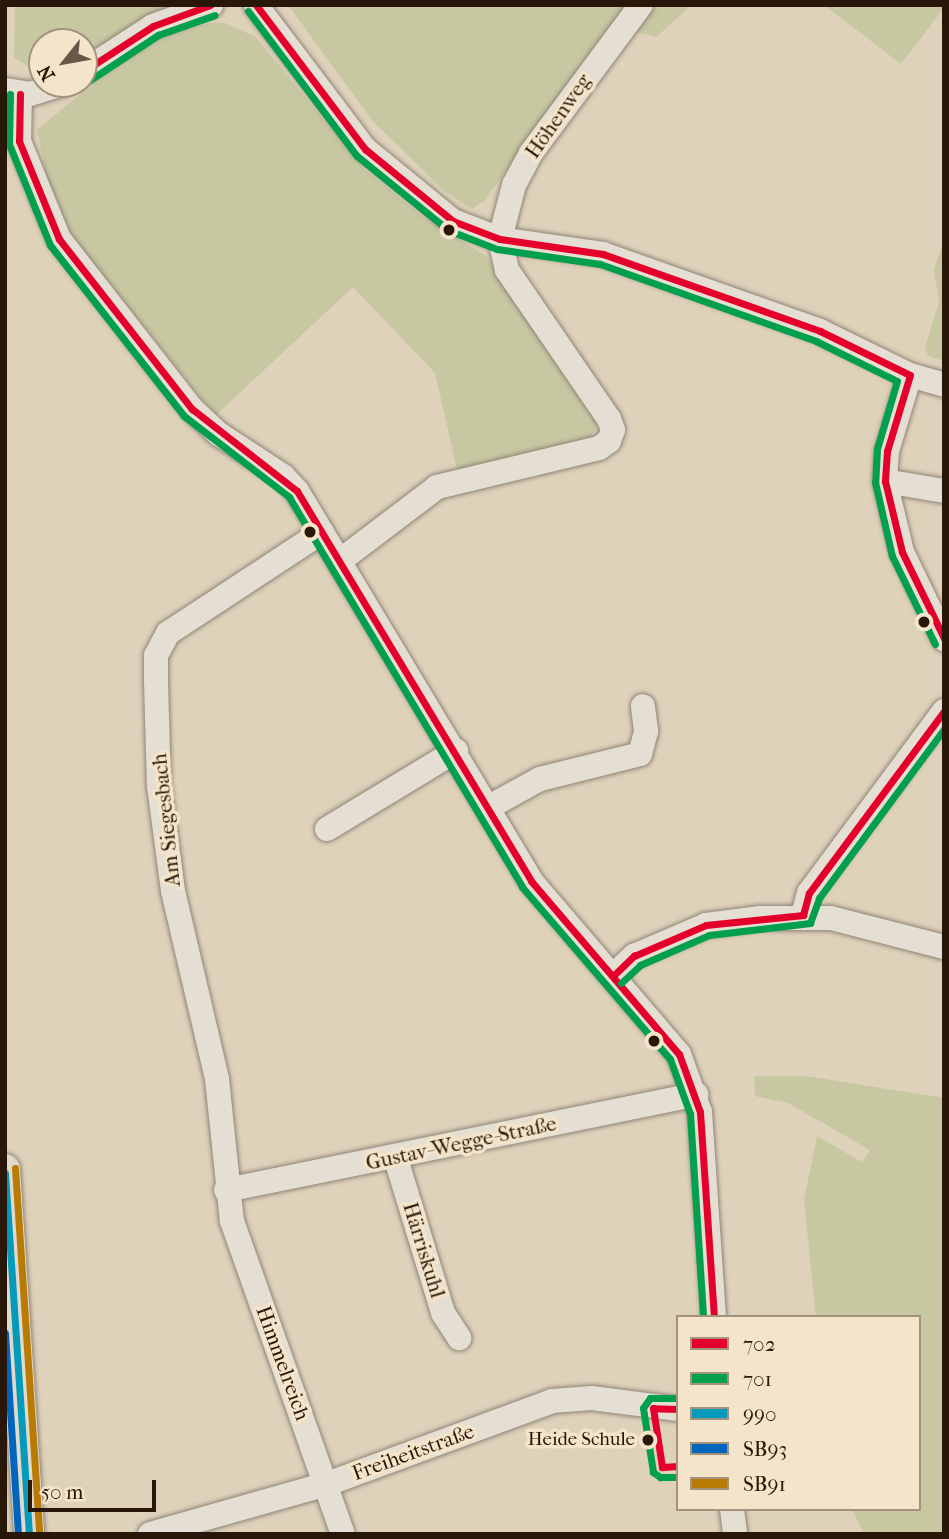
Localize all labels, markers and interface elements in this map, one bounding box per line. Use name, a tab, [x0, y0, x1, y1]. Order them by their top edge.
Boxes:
north arrow	[28, 28, 98, 98]
text: N	[34, 61, 60, 85]
street label: Höhenweg	[520, 69, 596, 163]
unlabelled marker	[442, 223, 456, 237]
unlabelled marker	[303, 525, 317, 539]
unlabelled marker	[917, 615, 931, 629]
street label: Am Siegesbach	[146, 752, 186, 888]
unlabelled marker	[647, 1034, 661, 1048]
street label: Gustav-Wegge-Straße	[363, 1110, 559, 1176]
street label: Härriskuhl	[398, 1199, 450, 1301]
street label: Himmelreich	[251, 1302, 315, 1424]
legend	[676, 1315, 921, 1511]
text: 702	[743, 1332, 775, 1356]
text: 701	[743, 1367, 772, 1391]
text: 990	[743, 1402, 777, 1426]
street label: Freiheitstraße	[349, 1418, 477, 1486]
place label: Heide Schule	[528, 1429, 635, 1451]
marker: Heide Schule	[641, 1433, 655, 1447]
text: SB93	[743, 1437, 787, 1461]
scale bar	[32, 1466, 159, 1510]
text: SB91	[743, 1472, 786, 1496]
text: 50 m	[41, 1480, 84, 1504]

